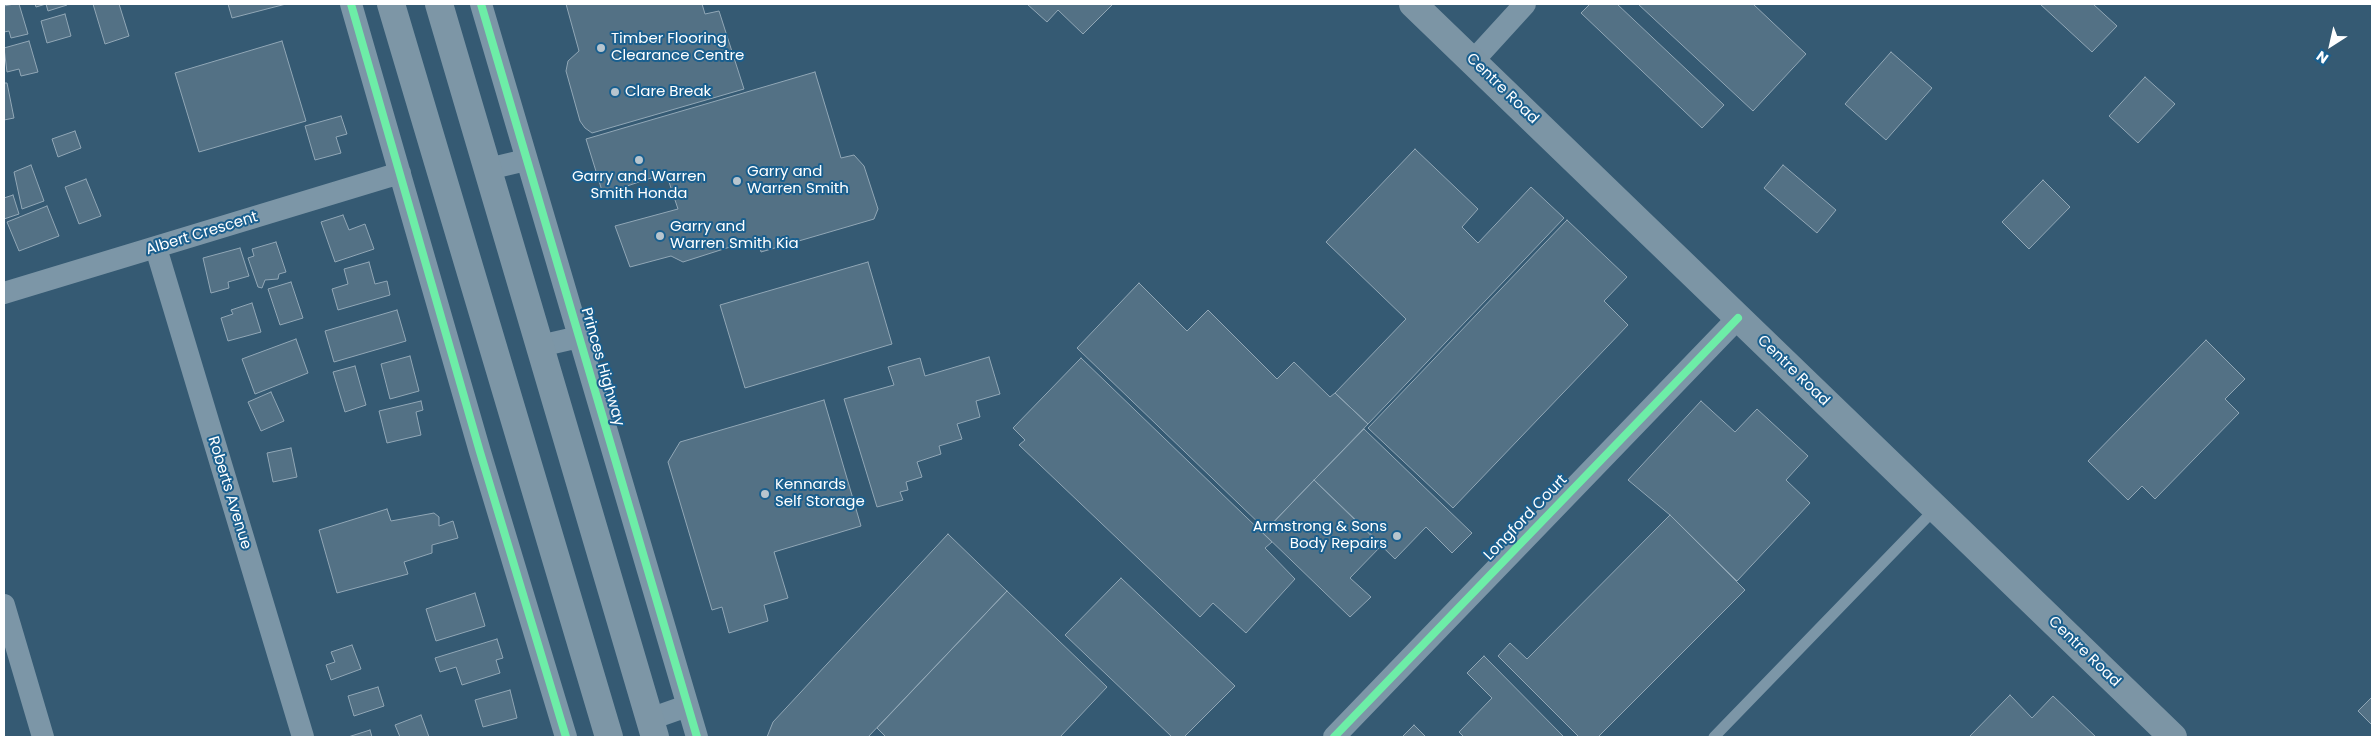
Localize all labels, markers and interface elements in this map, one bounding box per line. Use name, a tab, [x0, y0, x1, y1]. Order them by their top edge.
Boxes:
north arrow	[2306, 20, 2356, 70]
place label: Timber Flooring Clearance Centre	[611, 30, 744, 65]
marker: Timber Flooring Clearance Centre	[595, 42, 607, 54]
text: N	[2312, 46, 2332, 68]
street label: Centre Road	[1462, 50, 1542, 128]
place label: Clare Break	[625, 83, 711, 101]
marker: Clare Break	[609, 86, 621, 98]
marker: Garry and Warren Smith Honda	[633, 154, 645, 166]
place label: Garry and Warren Smith	[747, 163, 849, 198]
place label: Garry and Warren Smith Honda	[572, 168, 706, 203]
marker: Garry and Warren Smith	[731, 175, 743, 187]
street label: Albert Crescent	[144, 208, 260, 260]
place label: Garry and Warren Smith Kia	[670, 218, 799, 253]
marker: Garry and Warren Smith Kia	[654, 230, 666, 242]
street label: Princes Highway	[576, 306, 628, 428]
street label: Centre Road	[1753, 332, 1833, 410]
street label: Roberts Avenue	[203, 434, 255, 552]
street label: Longford Court	[1481, 471, 1571, 565]
place label: Kennards Self Storage	[775, 476, 865, 511]
marker: Kennards Self Storage	[759, 488, 771, 500]
place label: Armstrong & Sons Body Repairs	[1253, 518, 1387, 553]
marker: Armstrong & Sons Body Repairs	[1391, 530, 1403, 542]
street label: Centre Road	[2044, 613, 2124, 691]

